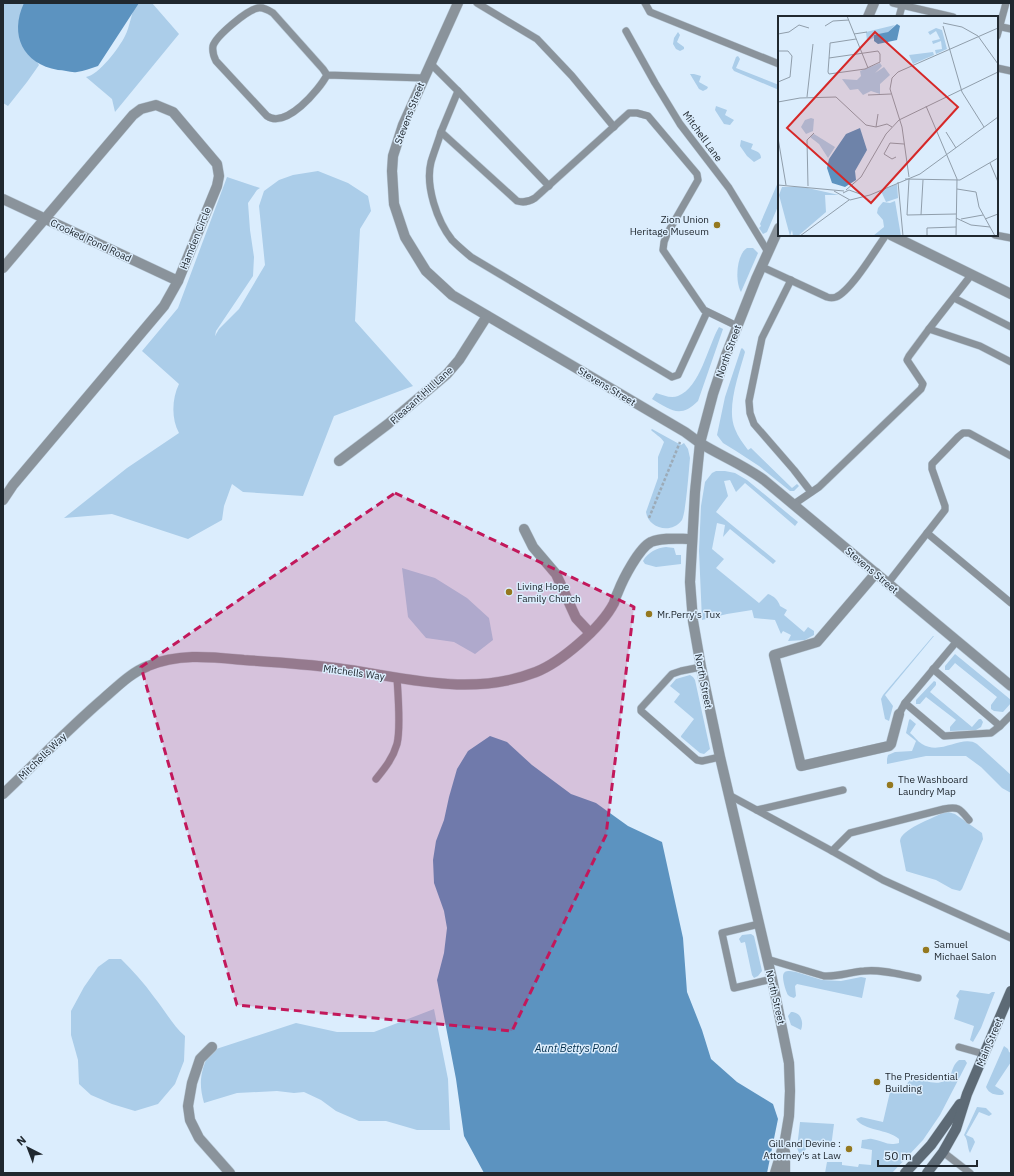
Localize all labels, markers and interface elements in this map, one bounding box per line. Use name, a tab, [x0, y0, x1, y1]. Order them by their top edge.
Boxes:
inset map	[778, 16, 998, 236]
street label: Stevens Street	[392, 80, 427, 146]
street label: Mitchell Lane	[680, 108, 726, 165]
street label: Hamden Circle	[177, 205, 214, 271]
place label: Zion Union Heritage Museum	[630, 213, 709, 238]
street label: Crooked Pond Road	[48, 216, 133, 265]
marker: Zion Union Heritage Museum	[712, 220, 722, 230]
street label: North Street	[713, 322, 744, 379]
street label: Pleasant Hill Lane	[387, 363, 456, 427]
street label: Stevens Street	[575, 364, 639, 409]
street label: Stevens Street	[842, 544, 901, 597]
place label: Living Hope Family Church	[517, 580, 581, 605]
marker: Living Hope Family Church	[504, 587, 514, 597]
place label: Mr.Perry's Tux	[657, 608, 720, 621]
marker: Mr.Perry's Tux	[644, 609, 654, 619]
street label: North Street	[692, 653, 715, 710]
street label: Mitchells Way	[322, 662, 386, 683]
street label: Mitchells Way	[16, 730, 69, 783]
place label: The Washboard Laundry Map	[898, 773, 968, 798]
marker: The Washboard Laundry Map	[885, 780, 895, 790]
place label: Samuel Michael Salon	[934, 938, 996, 963]
marker: Samuel Michael Salon	[921, 945, 931, 955]
street label: North Street	[763, 969, 788, 1026]
street label: Main Street	[973, 1016, 1006, 1068]
water label: Aunt Bettys Pond	[534, 1041, 618, 1055]
place label: The Presidential Building	[885, 1070, 958, 1095]
marker: The Presidential Building	[872, 1077, 882, 1087]
north arrow	[8, 1128, 48, 1168]
text: N	[14, 1133, 29, 1148]
place label: Gill and Devine : Attorney's at Law	[763, 1137, 841, 1162]
scale bar	[878, 1142, 977, 1168]
marker: Gill and Devine : Attorney's at Law	[844, 1144, 854, 1154]
text: 50 m	[884, 1148, 912, 1163]

